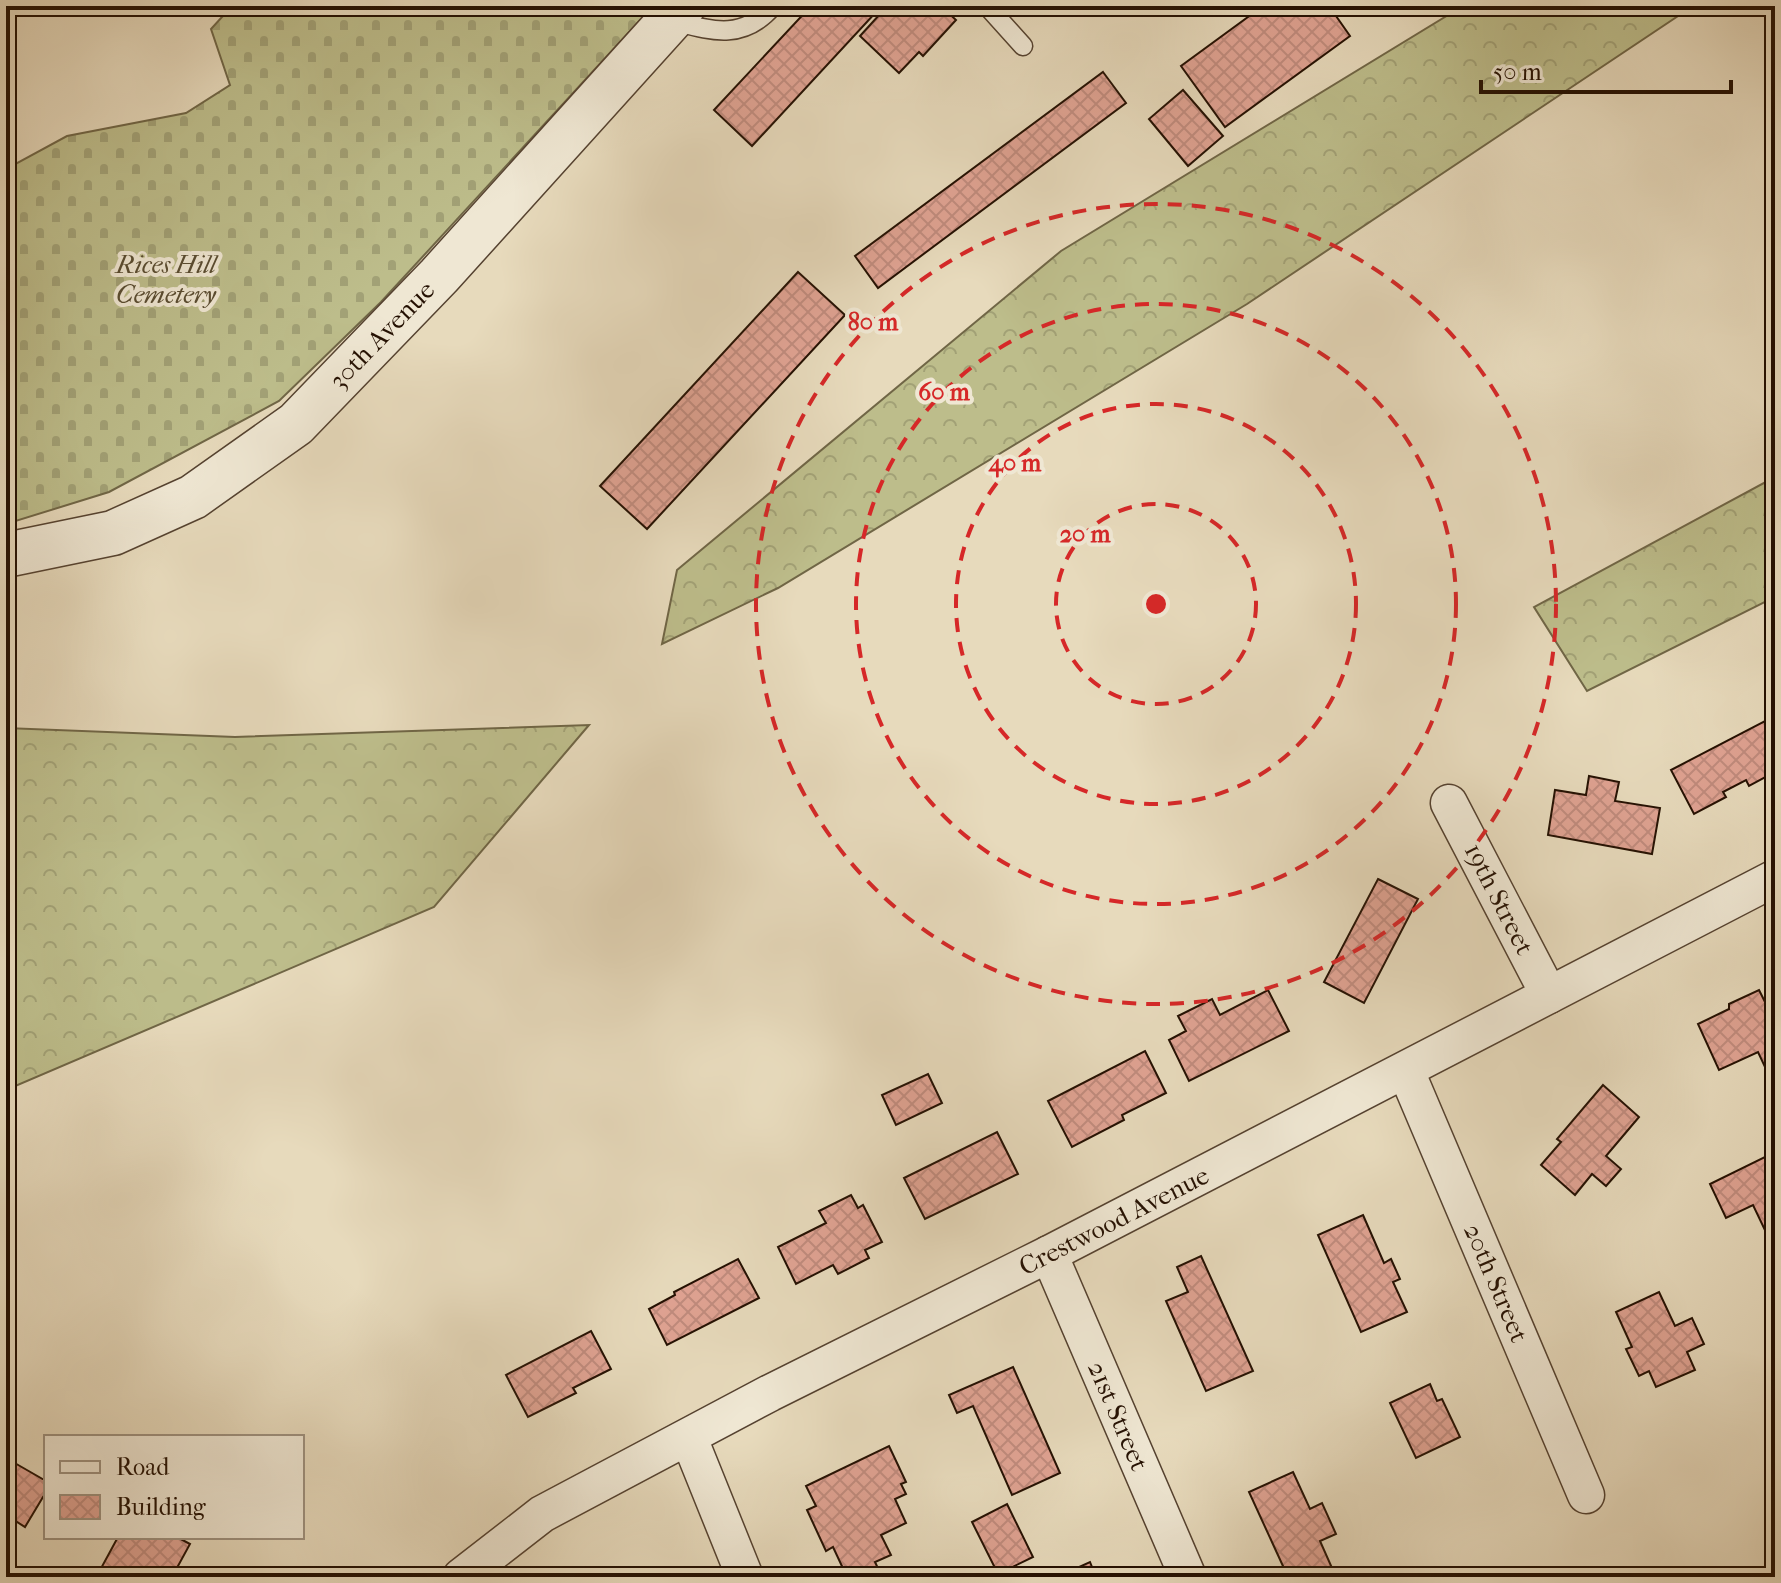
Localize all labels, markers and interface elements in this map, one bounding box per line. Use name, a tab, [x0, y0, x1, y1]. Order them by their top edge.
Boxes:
scale bar	[1481, 44, 1731, 94]
text: 50 m	[1493, 58, 1542, 86]
park label: Rices Hill Cemetery	[114, 249, 219, 310]
street label: 30th Avenue	[323, 274, 441, 396]
text: 80 m	[848, 308, 899, 336]
text: 60 m	[918, 378, 971, 406]
text: 40 m	[988, 449, 1042, 478]
text: 20 m	[1060, 520, 1111, 548]
centre of rings	[1142, 590, 1170, 618]
street label: 19th Street	[1458, 838, 1541, 961]
street label: Crestwood Avenue	[1014, 1160, 1214, 1282]
street label: 20th Street	[1457, 1219, 1535, 1348]
street label: 21st Street	[1081, 1357, 1155, 1476]
legend	[44, 1435, 304, 1539]
text: Road	[116, 1453, 170, 1481]
text: Building	[116, 1493, 207, 1521]

